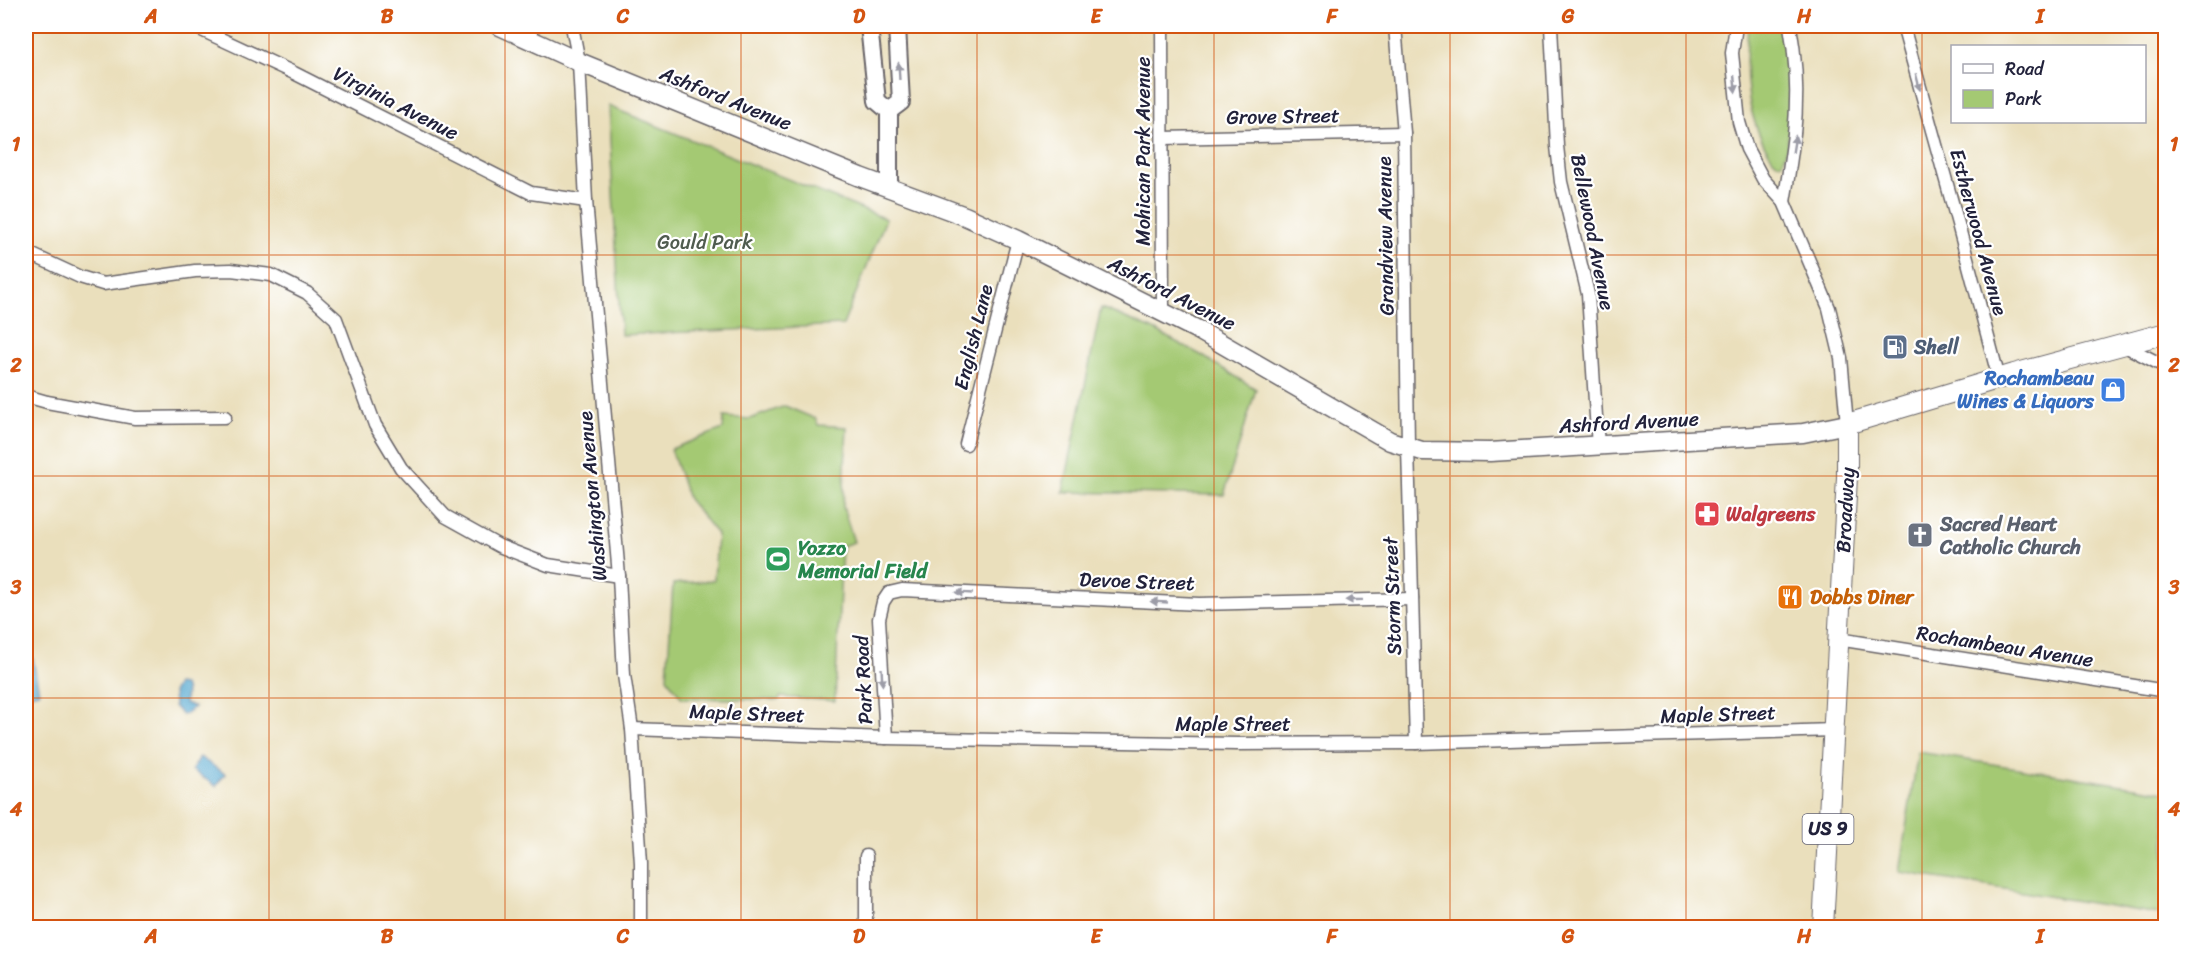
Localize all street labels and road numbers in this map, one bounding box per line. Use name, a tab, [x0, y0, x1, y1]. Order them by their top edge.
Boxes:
street label: Ashford Avenue	[653, 56, 797, 141]
street label: Mohican Park Avenue	[1126, 56, 1161, 246]
street label: Virginia Avenue	[327, 57, 465, 150]
street label: Grove Street	[1226, 98, 1340, 135]
street label: Estherwood Avenue	[1939, 145, 2018, 320]
street label: Bellewood Avenue	[1560, 151, 1625, 313]
street label: Grandview Avenue	[1367, 156, 1404, 316]
street label: Ashford Avenue	[1101, 246, 1242, 341]
street label: English Lane	[943, 280, 1004, 394]
street label: Ashford Avenue	[1557, 401, 1700, 444]
street label: Washington Avenue	[568, 409, 617, 582]
street label: Broadway	[1826, 466, 1865, 554]
street label: Storm Street	[1373, 535, 1412, 656]
street label: Devoe Street	[1079, 562, 1195, 601]
street label: Rochambeau Avenue	[1914, 615, 2096, 678]
street label: Park Road	[844, 633, 883, 725]
street label: Maple Street	[689, 694, 806, 733]
street label: Maple Street	[1660, 695, 1777, 734]
street label: Maple Street	[1175, 707, 1291, 742]
road number: US 9	[1802, 814, 1854, 844]

